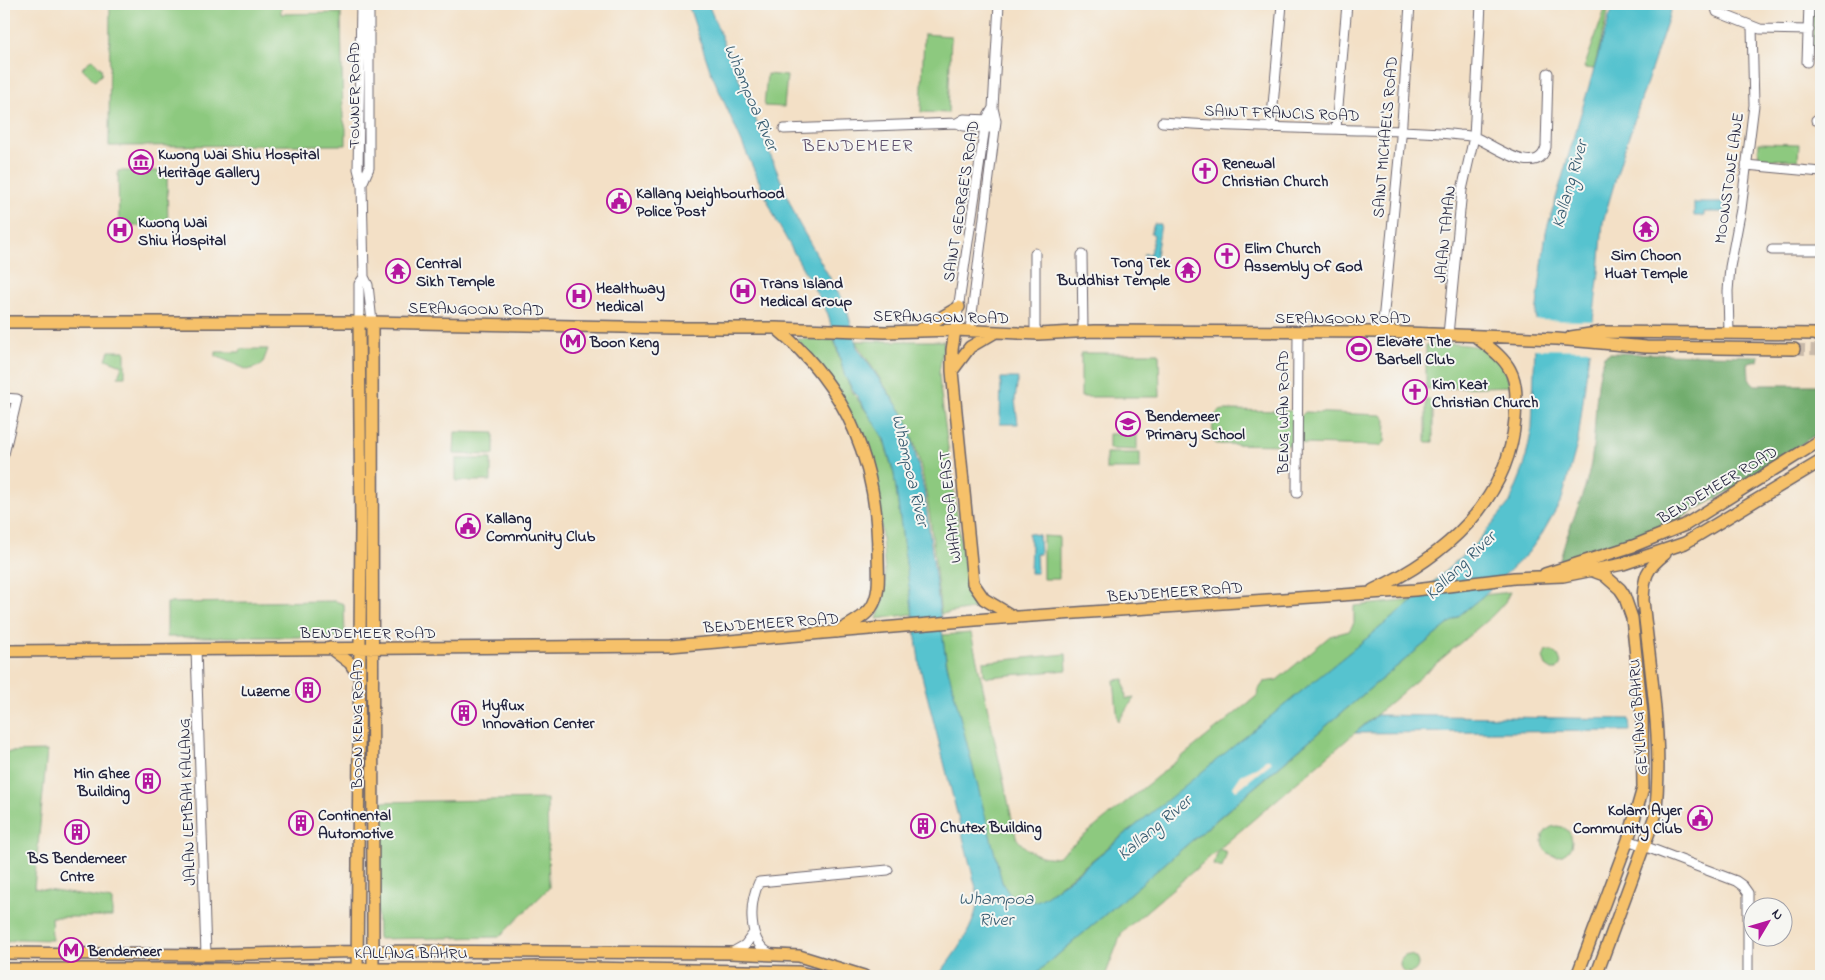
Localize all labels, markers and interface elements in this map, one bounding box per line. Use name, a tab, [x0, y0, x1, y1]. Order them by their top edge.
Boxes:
water label: Whampoa River	[716, 40, 785, 158]
street label: TOWNER ROAD	[343, 42, 367, 148]
street label: SAINT MICHAEL'S ROAD	[1367, 55, 1405, 219]
street label: SAINT FRANCIS ROAD	[1204, 99, 1360, 129]
street label: MOONSTONE LANE	[1709, 111, 1751, 245]
street label: SAINT GEORGE'S ROAD	[937, 119, 987, 284]
district label: BENDEMEER	[802, 134, 914, 160]
water label: Kallang River	[1546, 135, 1596, 231]
place label: Kwong Wai Shiu Hospital Heritage Gallery	[158, 143, 320, 186]
museum icon: Kwong Wai Shiu Hospital Heritage Gallery	[128, 149, 154, 175]
place label: Renewal Christian Church	[1221, 152, 1329, 194]
church icon: Renewal Christian Church	[1192, 158, 1218, 184]
place label: Kallang Neighbourhood Police Post	[636, 182, 785, 224]
street label: JALAN TAMAN	[1429, 184, 1463, 284]
public building icon: Kallang Neighbourhood Police Post	[606, 188, 632, 214]
place label: Kwong Wai Shiu Hospital	[138, 211, 226, 253]
temple icon: Sim Choon Huat Temple	[1633, 216, 1659, 242]
hospital icon: Kwong Wai Shiu Hospital	[107, 217, 133, 243]
place label: Elim Church Assembly Of God	[1244, 237, 1363, 280]
church icon: Elim Church Assembly Of God	[1214, 243, 1240, 269]
place label: Sim Choon Huat Temple	[1604, 244, 1688, 286]
place label: Tong Tek Buddhist Temple	[1056, 251, 1171, 293]
place label: Central Sikh Temple	[416, 252, 495, 294]
temple icon: Tong Tek Buddhist Temple	[1175, 257, 1201, 283]
temple icon: Central Sikh Temple	[385, 258, 411, 284]
place label: Trans Island Medical Group	[760, 272, 853, 314]
place label: Healthway Medical	[596, 277, 665, 319]
hospital icon: Trans Island Medical Group	[730, 278, 756, 304]
hospital icon: Healthway Medical	[566, 283, 592, 309]
street label: SERANGOON ROAD	[408, 297, 544, 323]
street label: SERANGOON ROAD	[873, 305, 1009, 331]
street label: SERANGOON ROAD	[1275, 307, 1411, 331]
metro station icon: Boon Keng	[560, 328, 586, 354]
place label: Elevate The Barbell Club	[1375, 330, 1455, 372]
place label: Boon Keng	[589, 331, 659, 356]
sports icon: Elevate The Barbell Club	[1346, 336, 1372, 362]
street label: BENG WAN ROAD	[1272, 350, 1296, 475]
place label: Kim Keat Christian Church	[1432, 373, 1539, 415]
church icon: Kim Keat Christian Church	[1402, 379, 1428, 405]
place label: Bendemeer Primary School	[1145, 405, 1245, 448]
school or university icon: Bendemeer Primary School	[1115, 411, 1141, 437]
water label: Whampoa River	[884, 412, 935, 531]
street label: BENDEMEER ROAD	[1653, 440, 1782, 531]
street label: WHAMPOA EAST	[933, 449, 969, 564]
place label: Kallang Community Club	[486, 507, 596, 550]
public building icon: Kallang Community Club	[455, 513, 481, 539]
water label: Kallang River	[1420, 524, 1505, 607]
street label: BENDEMEER ROAD	[1106, 576, 1244, 610]
street label: BENDEMEER ROAD	[702, 607, 840, 641]
street label: BENDEMEER ROAD	[299, 622, 436, 646]
street label: GEYLANG BAHRU	[1623, 658, 1655, 776]
street label: BOON KENG ROAD	[346, 659, 370, 790]
building icon: Luzerne	[295, 677, 321, 703]
place label: Luzerne	[241, 680, 291, 704]
place label: Hyflux Innovation Center	[482, 694, 596, 736]
building icon: Hyflux Innovation Center	[451, 700, 477, 726]
street label: JALAN LEMBAH KALLANG	[173, 718, 203, 886]
place label: Min Ghee Building	[74, 762, 131, 805]
building icon: Min Ghee Building	[135, 768, 161, 794]
water label: Kallang River	[1112, 788, 1200, 867]
place label: Kolam Ayer Community Club	[1573, 799, 1683, 842]
place label: Continental Automotive	[318, 804, 394, 846]
public building icon: Kolam Ayer Community Club	[1687, 805, 1713, 831]
building icon: Continental Automotive	[288, 810, 314, 836]
building icon: Chutex Building	[910, 813, 936, 839]
place label: Chutex Building	[940, 816, 1042, 841]
building icon: BS Bendemeer Cntre	[64, 819, 90, 845]
place label: BS Bendemeer Cntre	[27, 847, 127, 889]
water label: Whampoa River	[958, 887, 1034, 934]
north arrow	[1742, 898, 1792, 948]
text: N	[1766, 905, 1788, 925]
metro station icon: Bendemeer	[58, 937, 84, 963]
place label: Bendemeer	[87, 940, 163, 964]
street label: KALLANG BAHRU	[354, 942, 468, 966]

